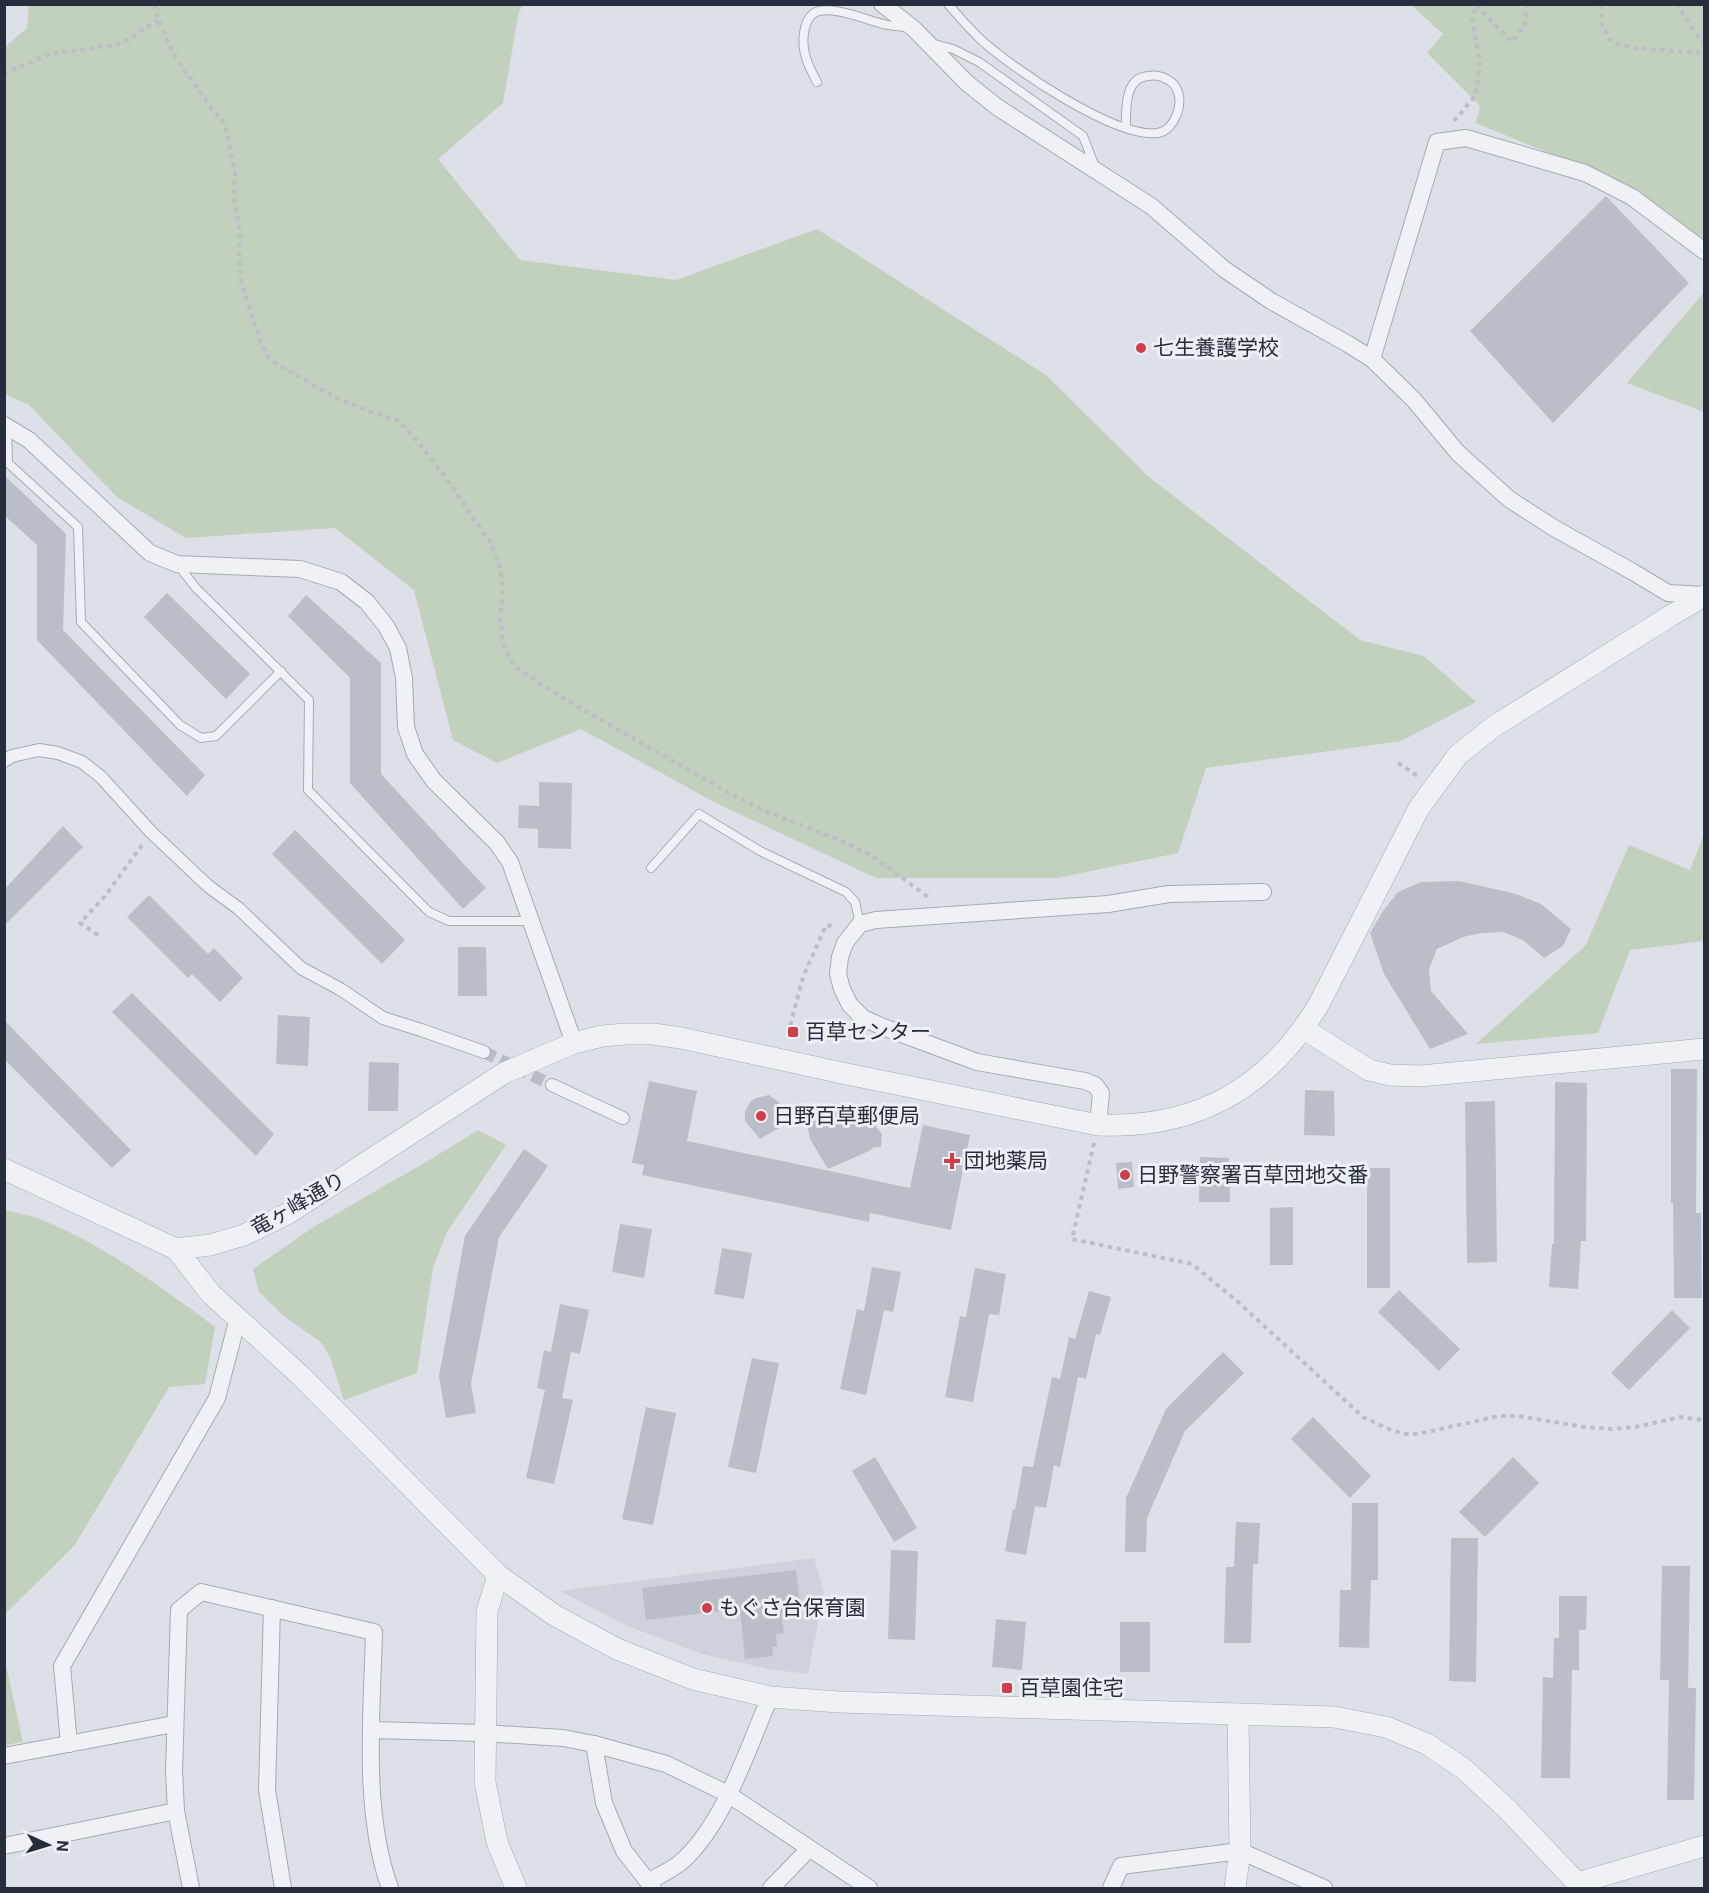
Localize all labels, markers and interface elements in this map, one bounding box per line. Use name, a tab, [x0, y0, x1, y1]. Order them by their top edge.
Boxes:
place label: 七生養護学校	[1153, 336, 1279, 360]
marker: 七生養護学校	[1134, 341, 1148, 355]
place label: 百草センター	[805, 1020, 931, 1044]
marker: 百草センター	[786, 1025, 800, 1039]
place label: 日野百草郵便局	[773, 1104, 920, 1128]
marker: 日野百草郵便局	[754, 1109, 768, 1123]
place label: 団地薬局	[964, 1149, 1048, 1173]
marker: 団地薬局	[945, 1154, 959, 1168]
place label: 日野警察署百草団地交番	[1137, 1163, 1368, 1187]
street label: 竜ヶ峰通り	[247, 1167, 349, 1241]
marker: 日野警察署百草団地交番	[1118, 1168, 1132, 1182]
place label: もぐさ台保育園	[719, 1596, 866, 1620]
marker: もぐさ台保育園	[700, 1601, 714, 1615]
place label: 百草園住宅	[1019, 1676, 1124, 1700]
marker: 百草園住宅	[1000, 1681, 1014, 1695]
north arrow	[18, 1815, 78, 1875]
text: N	[53, 1840, 72, 1852]

